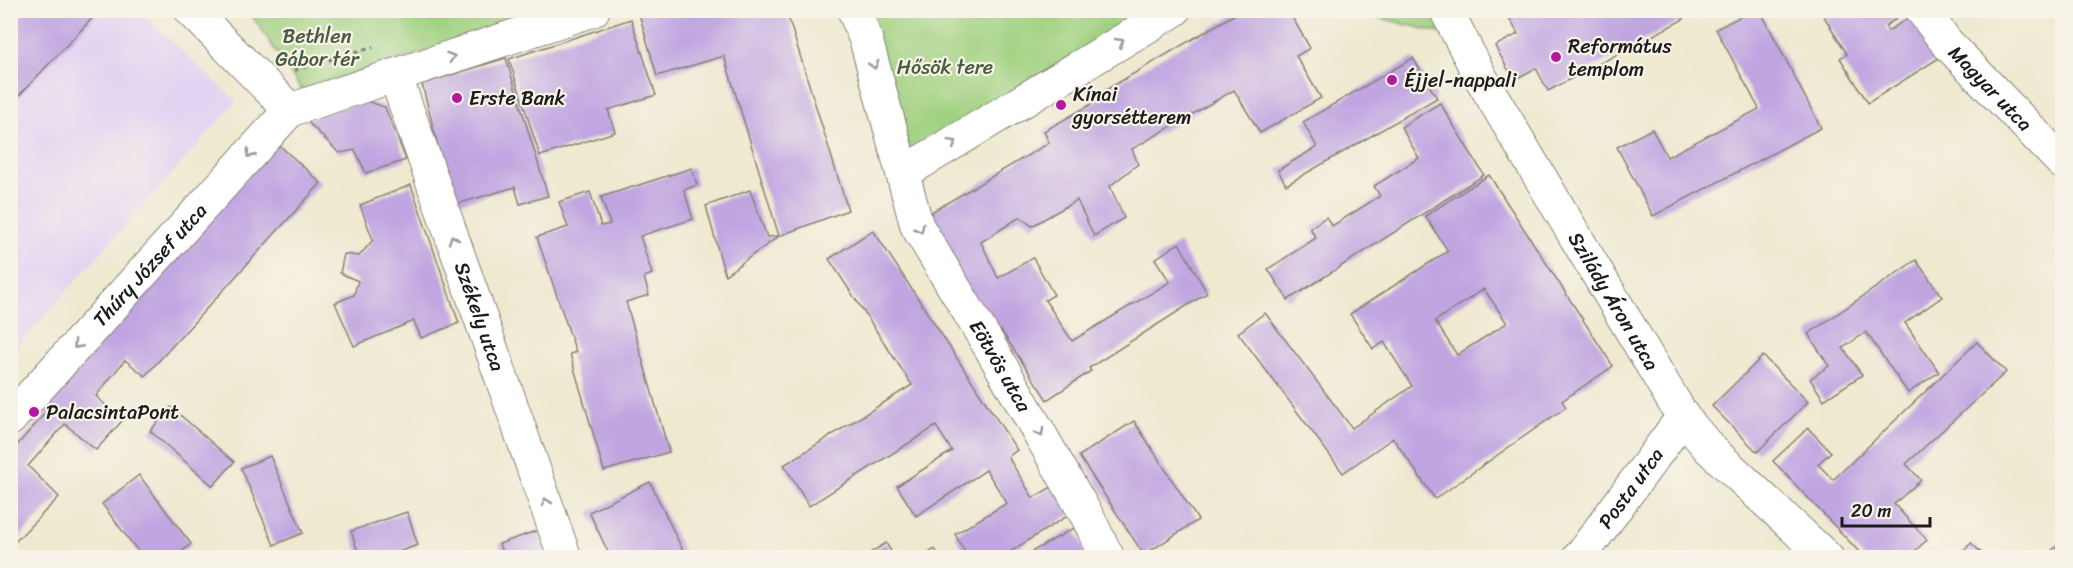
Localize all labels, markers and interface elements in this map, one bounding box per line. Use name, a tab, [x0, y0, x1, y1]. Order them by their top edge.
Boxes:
park label: Bethlen Gábor tér	[275, 19, 361, 77]
place label: Református templom	[1568, 29, 1672, 87]
street label: Magyar utca	[1939, 37, 2041, 140]
one-way arrow	[1114, 38, 1124, 49]
park label: Hősök tere	[897, 50, 993, 85]
marker: Református templom	[1549, 50, 1563, 64]
one-way arrow	[445, 51, 456, 64]
one-way arrow	[866, 60, 879, 70]
place label: Éjjel-nappali	[1404, 63, 1518, 98]
marker: Éjjel-nappali	[1385, 73, 1399, 87]
place label: Kínai gyorsétterem	[1071, 77, 1191, 135]
place label: Erste Bank	[469, 81, 565, 116]
marker: Erste Bank	[450, 91, 464, 105]
marker: Kínai gyorsétterem	[1054, 98, 1068, 112]
one-way arrow	[947, 138, 957, 150]
one-way arrow	[246, 147, 257, 158]
street label: Thúry József utca	[84, 195, 216, 335]
one-way arrow	[913, 223, 924, 233]
street label: Szilády Áron utca	[1558, 225, 1669, 377]
one-way arrow	[448, 234, 461, 245]
street label: Székely utca	[444, 257, 515, 376]
street label: Eötvös utca	[959, 313, 1041, 420]
one-way arrow	[74, 338, 85, 349]
place label: PalacsintaPont	[46, 395, 179, 430]
marker: PalacsintaPont	[27, 405, 41, 419]
one-way arrow	[1032, 427, 1044, 437]
street label: Posta utca	[1589, 440, 1673, 537]
scale bar	[1842, 490, 1930, 528]
text: 20 m	[1851, 495, 1891, 527]
one-way arrow	[540, 497, 553, 508]

